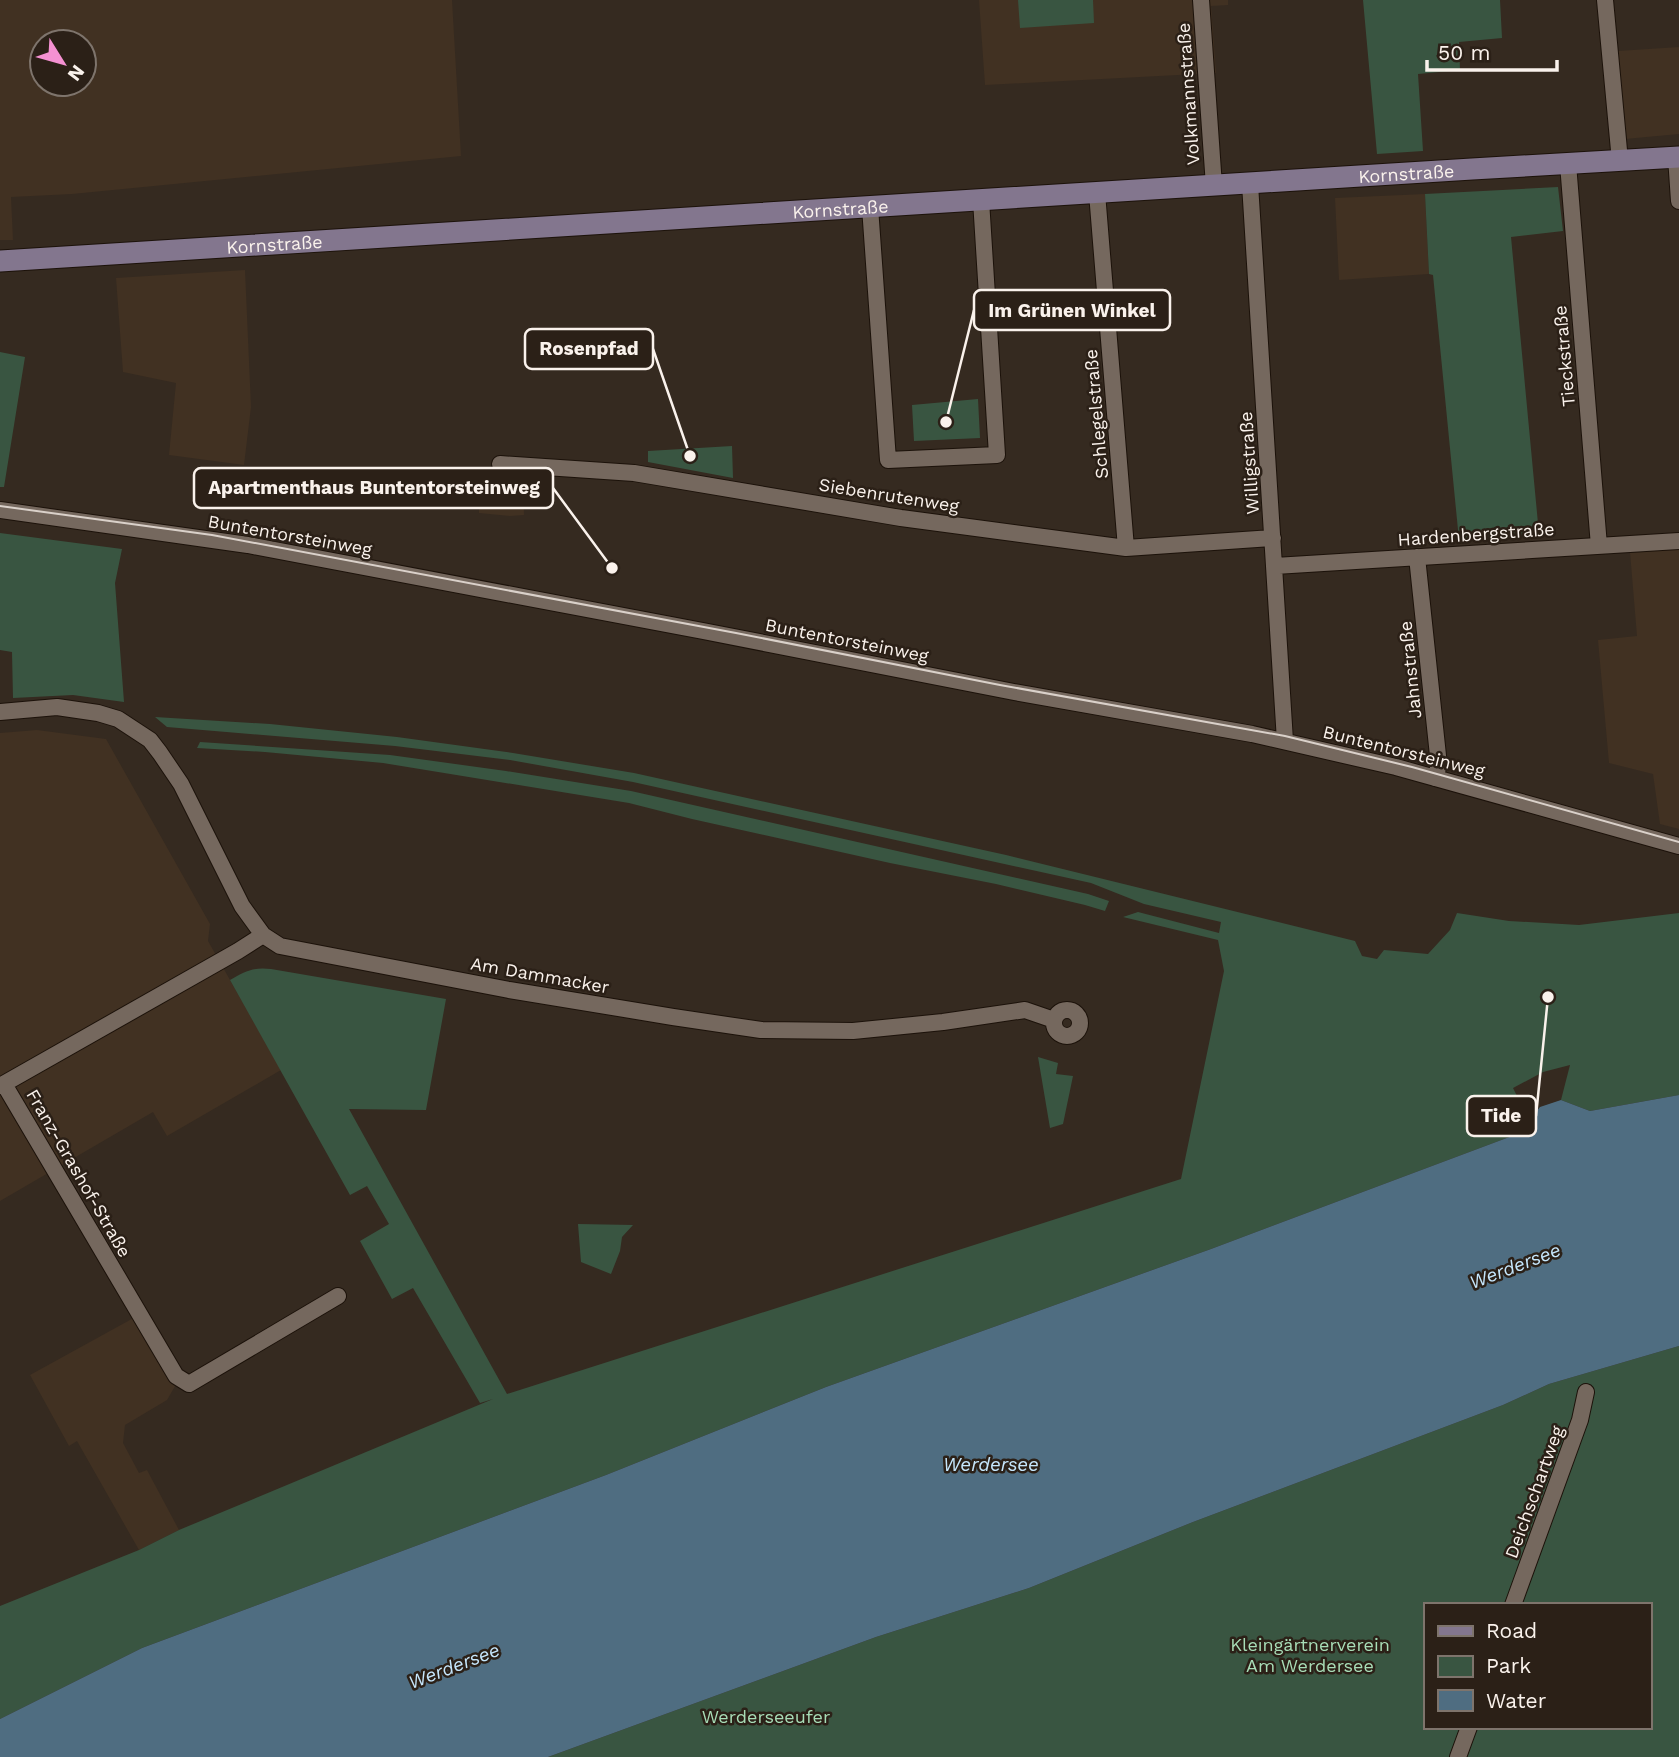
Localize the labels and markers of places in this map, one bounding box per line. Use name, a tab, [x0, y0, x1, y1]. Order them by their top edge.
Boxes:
callout: Im Grünen Winkel	[974, 290, 1170, 330]
callout: Rosenpfad	[525, 329, 653, 369]
callout: Apartmenthaus Buntentorsteinweg	[194, 468, 553, 508]
callout: Tide	[1467, 1096, 1536, 1136]

